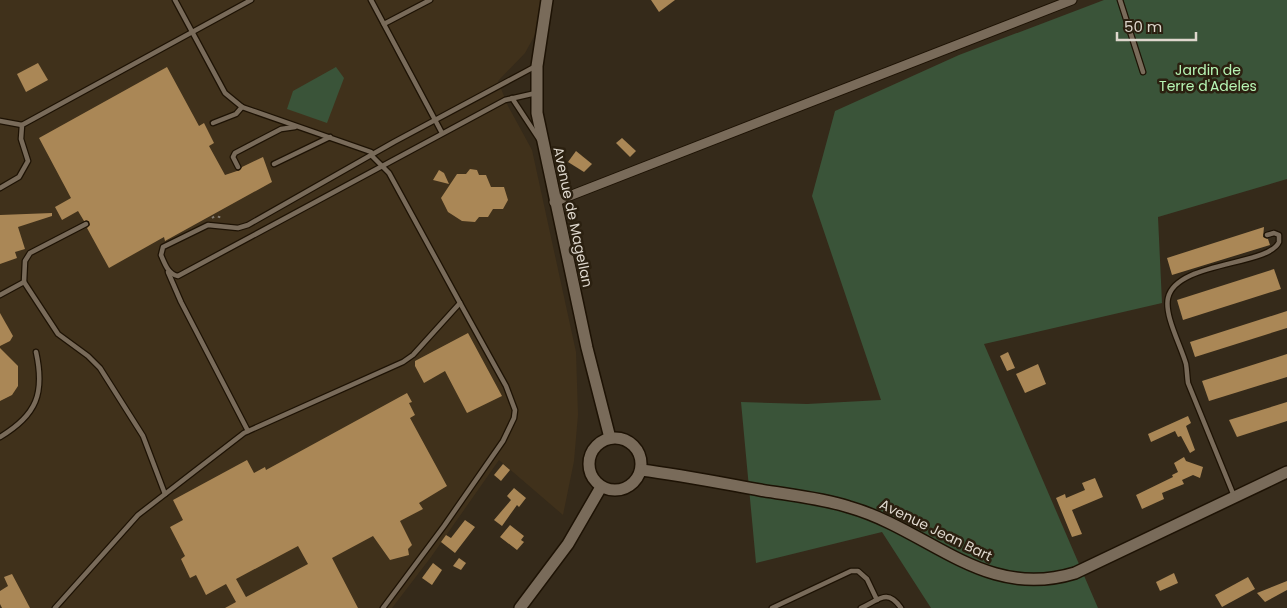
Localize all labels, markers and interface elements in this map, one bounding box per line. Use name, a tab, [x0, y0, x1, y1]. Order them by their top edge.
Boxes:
scale bar	[1117, 10, 1196, 42]
text: 50 m	[1124, 16, 1162, 37]
park label: Jardin de Terre d'Adeles	[1159, 60, 1257, 96]
street label: Avenue de Magellan	[548, 145, 598, 289]
street label: Avenue Jean Bart	[876, 494, 996, 566]

